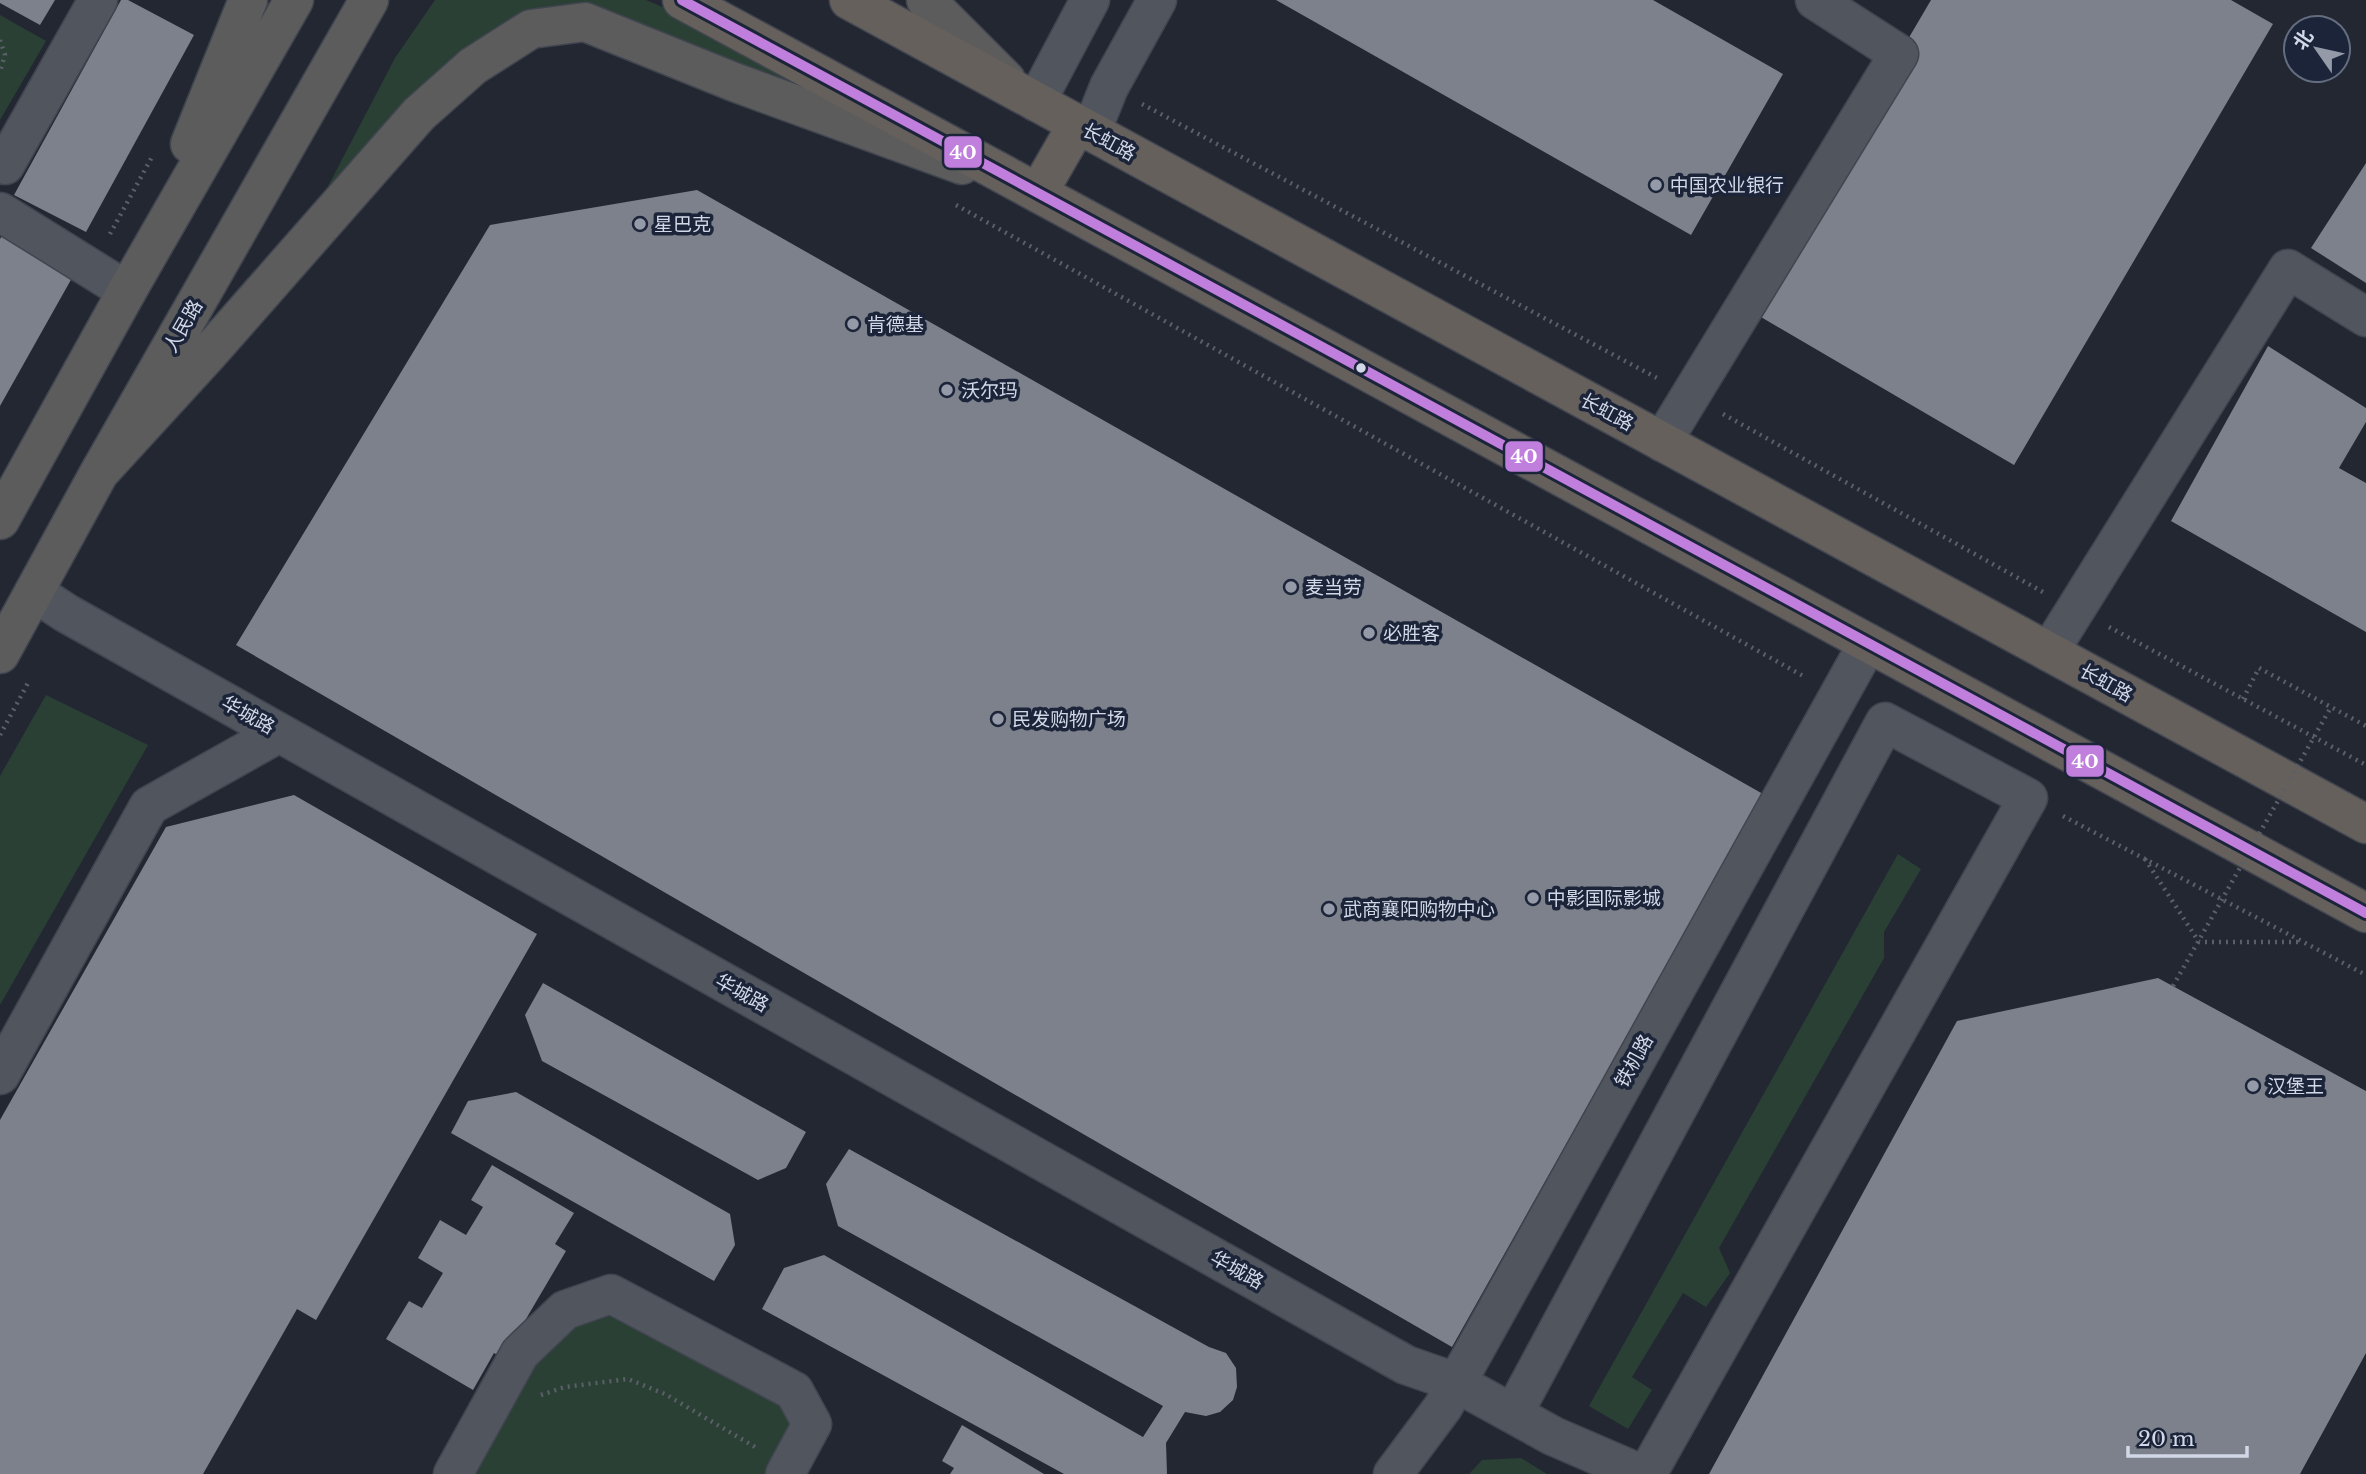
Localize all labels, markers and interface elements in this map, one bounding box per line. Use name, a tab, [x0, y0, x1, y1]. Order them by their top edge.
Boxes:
north arrow	[2282, 14, 2352, 84]
text: 北	[2288, 25, 2318, 54]
street label: 长虹路	[1078, 118, 1140, 166]
line badge: 40	[943, 135, 983, 169]
text: 40	[950, 141, 976, 164]
place label: 中国农业银行	[1670, 174, 1784, 197]
marker: 中国农业银行	[1648, 177, 1664, 193]
place label: 星巴克	[654, 213, 711, 236]
marker: 星巴克	[632, 216, 648, 232]
street label: 人民路	[159, 296, 207, 356]
place label: 肯德基	[867, 313, 924, 336]
marker: 肯德基	[845, 316, 861, 332]
unlabelled marker	[1354, 361, 1368, 375]
place label: 沃尔玛	[961, 379, 1018, 402]
marker: 沃尔玛	[939, 382, 955, 398]
street label: 长虹路	[1576, 388, 1638, 436]
line badge: 40	[1504, 440, 1544, 473]
text: 40	[1511, 445, 1537, 468]
place label: 麦当劳	[1305, 576, 1362, 599]
marker: 麦当劳	[1283, 579, 1299, 595]
place label: 必胜客	[1383, 622, 1440, 645]
marker: 必胜客	[1361, 625, 1377, 641]
street label: 长虹路	[2075, 659, 2137, 707]
street label: 华城路	[217, 691, 279, 739]
place label: 民发购物广场	[1012, 708, 1126, 731]
marker: 民发购物广场	[990, 711, 1006, 727]
line badge: 40	[2065, 744, 2105, 778]
text: 40	[2072, 750, 2098, 773]
place label: 中影国际影城	[1547, 887, 1661, 910]
marker: 中影国际影城	[1525, 890, 1541, 906]
place label: 武商襄阳购物中心	[1343, 898, 1495, 921]
marker: 武商襄阳购物中心	[1321, 901, 1337, 917]
street label: 华城路	[711, 969, 773, 1017]
street label: 铁机路	[1610, 1030, 1658, 1092]
place label: 汉堡王	[2267, 1075, 2324, 1098]
marker: 汉堡王	[2245, 1078, 2261, 1094]
street label: 华城路	[1206, 1246, 1268, 1294]
scale bar	[2128, 1414, 2247, 1458]
text: 20 m	[2138, 1426, 2195, 1452]

